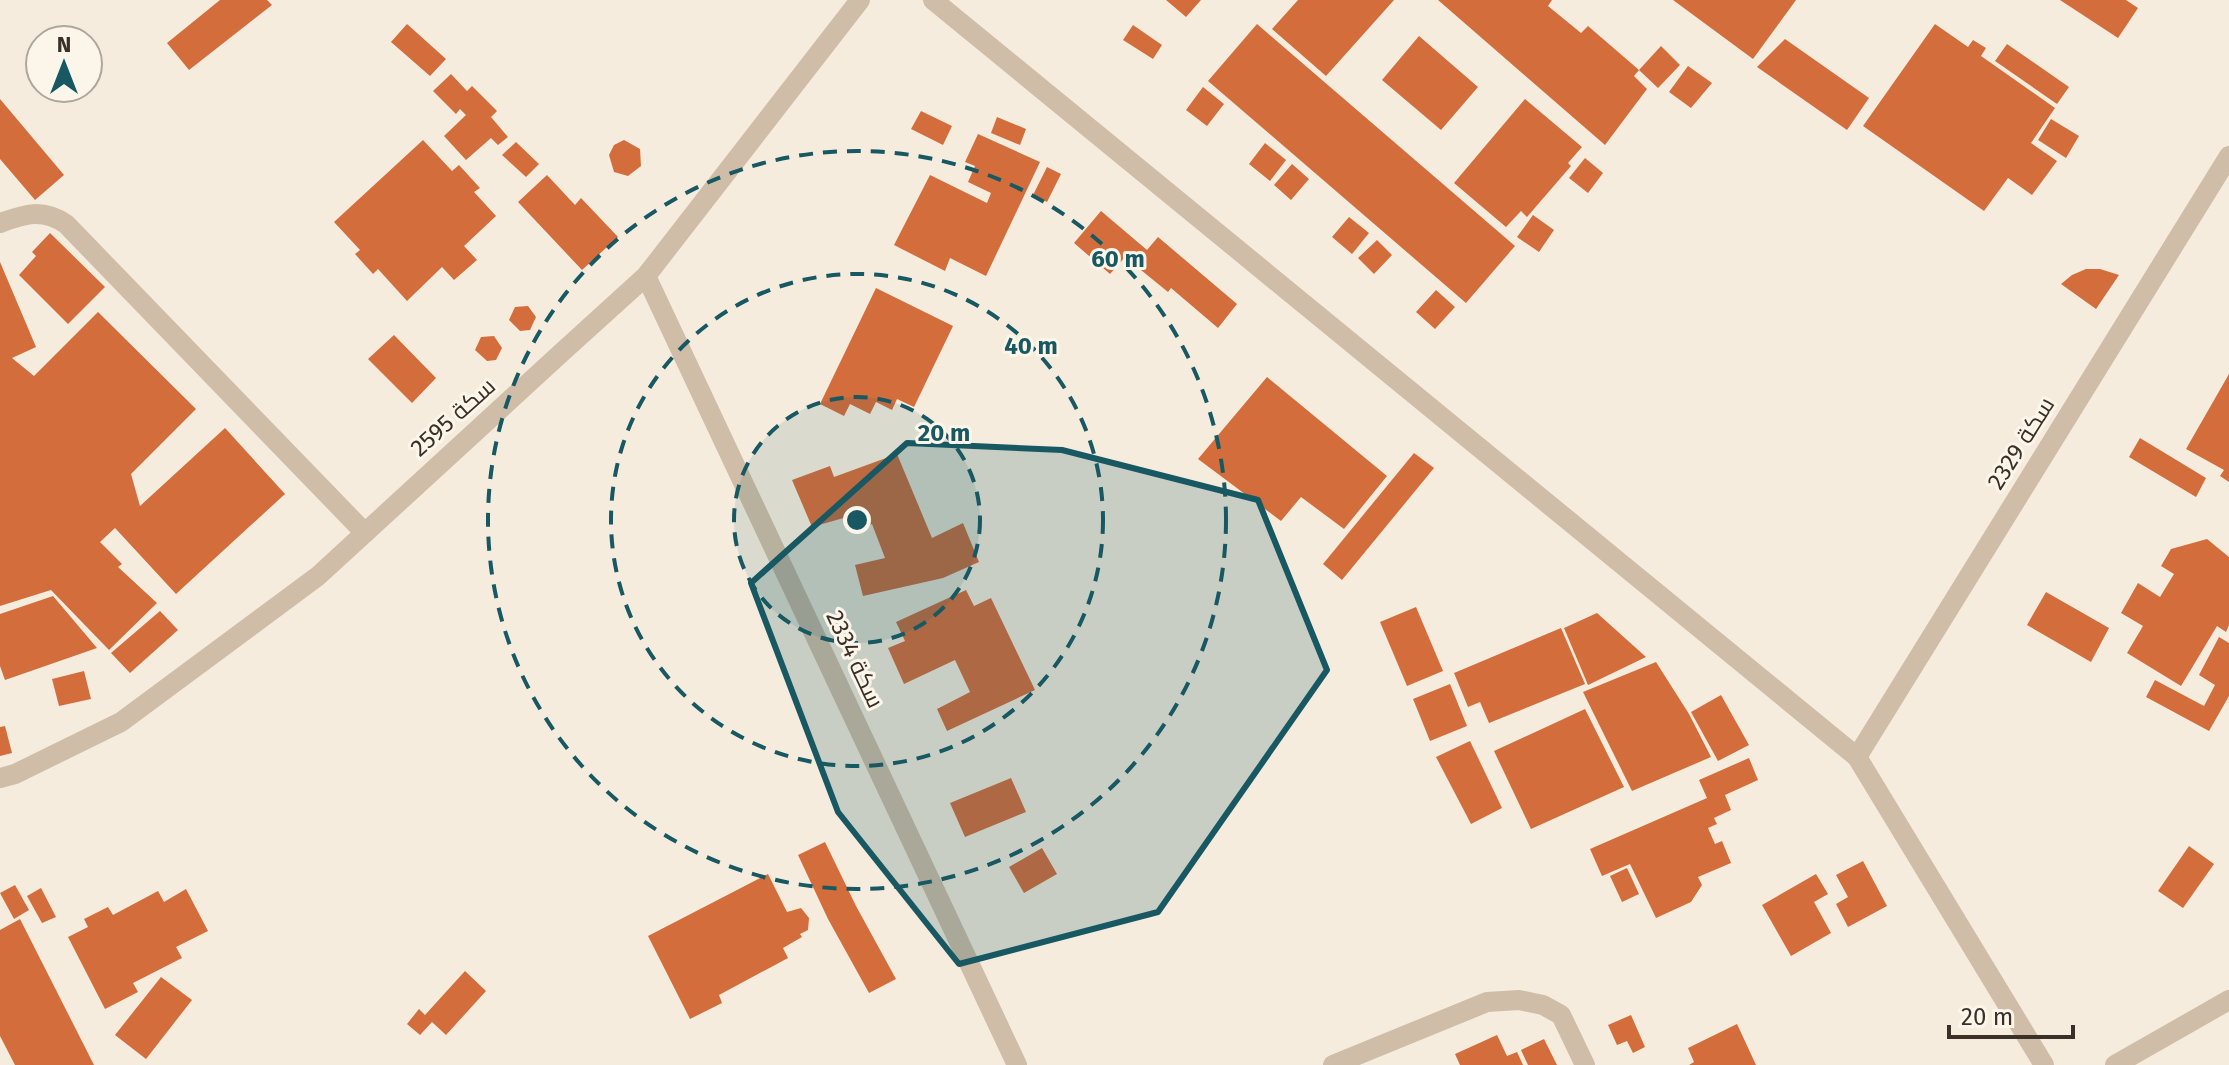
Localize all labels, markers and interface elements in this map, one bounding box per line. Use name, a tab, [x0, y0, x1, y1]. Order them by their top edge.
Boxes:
north arrow	[24, 24, 104, 104]
text: N	[57, 31, 71, 58]
text: 60 m	[1091, 245, 1145, 273]
text: 40 m	[1004, 332, 1058, 360]
street label: سكة 2595	[405, 372, 501, 462]
street label: سكة 2329	[1982, 392, 2060, 494]
text: 20 m	[918, 419, 970, 447]
centre of rings	[843, 506, 871, 534]
street label: سكة 2334	[820, 606, 890, 712]
scale bar	[1949, 989, 2073, 1039]
text: 20 m	[1961, 1003, 2013, 1031]

